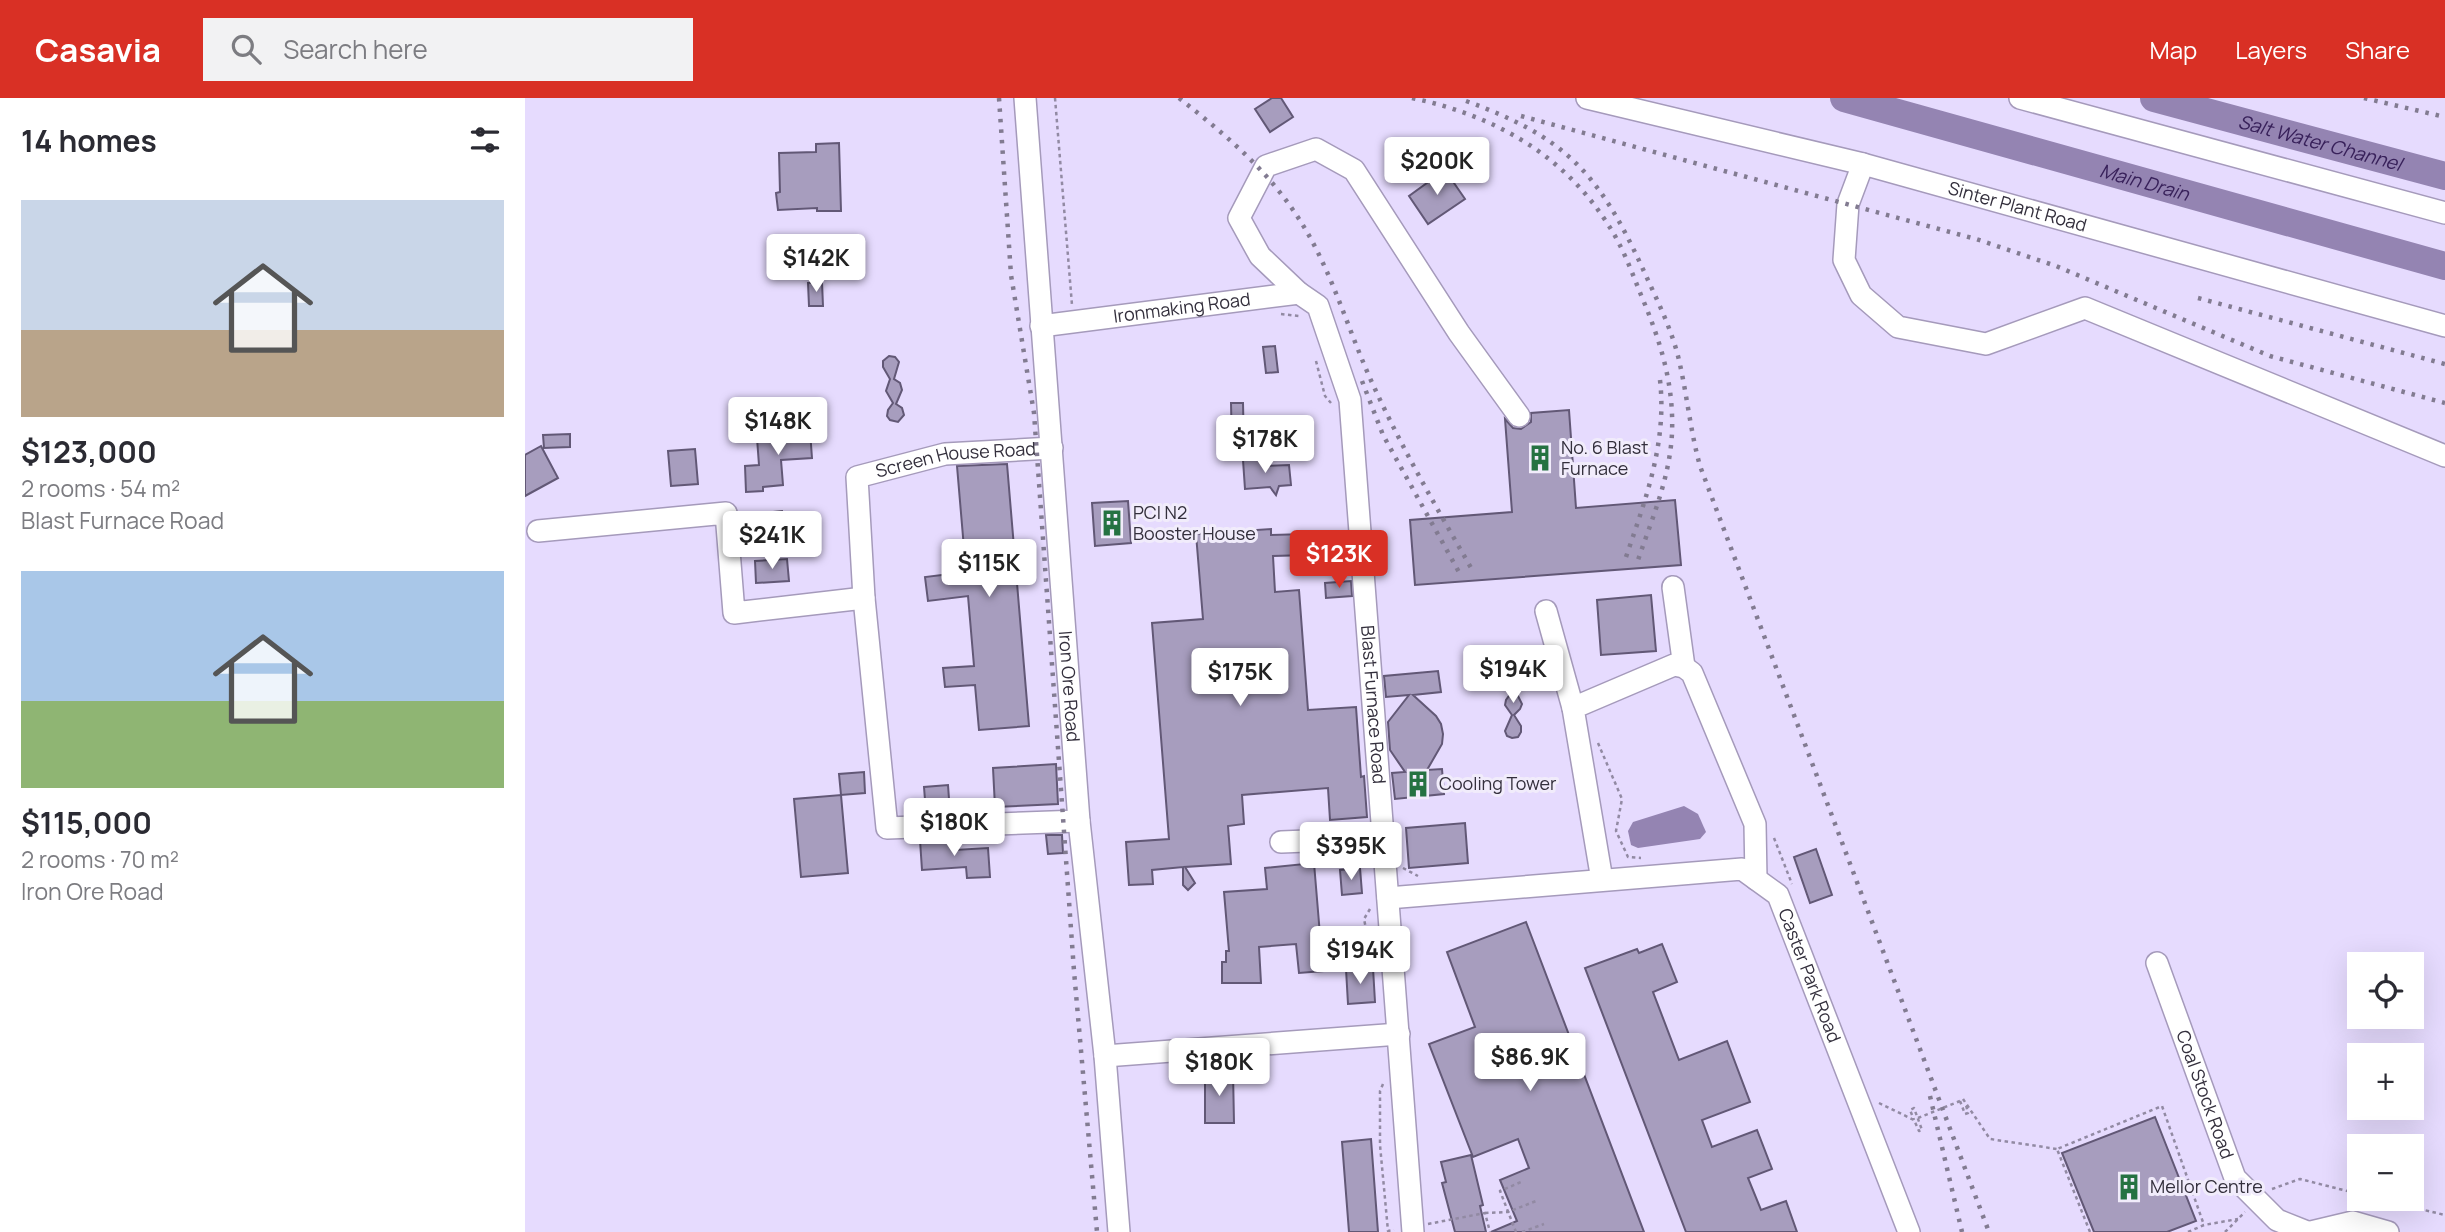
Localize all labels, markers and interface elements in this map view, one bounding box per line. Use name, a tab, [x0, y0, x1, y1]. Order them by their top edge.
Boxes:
search box	[203, 18, 693, 81]
text: Casavia	[35, 27, 161, 72]
icon: search	[227, 30, 265, 68]
text: Search here	[283, 31, 428, 67]
text: Map	[2150, 33, 2197, 66]
text: Layers	[2235, 33, 2307, 66]
text: Share	[2345, 33, 2410, 66]
water label: Salt Water Channel	[2236, 108, 2407, 178]
text: 14 homes	[21, 120, 157, 161]
icon: filters	[466, 121, 504, 159]
pin: $200K	[1388, 138, 1486, 197]
text: $200K	[1400, 144, 1474, 176]
water label: Main Drain	[2097, 157, 2193, 207]
street label: Sinter Plant Road	[1946, 175, 2090, 237]
pin: $142K	[767, 234, 865, 294]
text: $142K	[782, 241, 850, 273]
icon: home	[200, 245, 326, 371]
street label: Ironmaking Road	[1112, 286, 1252, 328]
pin: $148K	[729, 398, 827, 457]
text: $148K	[744, 404, 812, 436]
pin: $178K	[1216, 416, 1314, 475]
text: $178K	[1232, 422, 1298, 454]
text: $123,000	[21, 431, 157, 472]
place label: No. 6 Blast Furnace	[1561, 435, 1648, 480]
street label: Screen House Road	[873, 436, 1037, 483]
building icon: No. 6 Blast Furnace	[1525, 443, 1555, 473]
text: 2 rooms · 54 m²	[21, 472, 180, 504]
place label: PCI N2 Booster House	[1133, 500, 1256, 545]
text: Blast Furnace Road	[21, 504, 224, 536]
building icon: PCI N2 Booster House	[1097, 508, 1127, 538]
pin: $241K	[723, 512, 821, 571]
text: $241K	[739, 518, 805, 550]
pin: $123K	[1290, 531, 1388, 590]
text: $123K	[1306, 537, 1372, 569]
pin: $115K	[940, 540, 1038, 599]
text: $115K	[958, 546, 1020, 578]
icon: home	[200, 616, 326, 742]
street label: Blast Furnace Road	[1356, 624, 1392, 785]
street label: Iron Ore Road	[1054, 630, 1086, 743]
pin: $194K	[1464, 646, 1562, 705]
pin: $175K	[1191, 648, 1289, 708]
text: $194K	[1479, 652, 1547, 684]
text: $175K	[1207, 655, 1273, 687]
building icon: Cooling Tower	[1403, 769, 1433, 799]
place label: Cooling Tower	[1439, 771, 1557, 795]
pin: $180K	[905, 798, 1003, 858]
text: $115,000	[21, 802, 152, 843]
text: $180K	[920, 805, 988, 837]
pin: $395K	[1302, 822, 1400, 882]
text: $395K	[1316, 829, 1386, 861]
text: 2 rooms · 70 m²	[21, 843, 179, 875]
text: Iron Ore Road	[21, 875, 164, 907]
street label: Caster Park Road	[1773, 905, 1847, 1046]
pin: $194K	[1311, 926, 1409, 986]
text: $194K	[1326, 933, 1394, 965]
map controls	[2347, 952, 2424, 1211]
button: locate	[2347, 952, 2424, 1029]
street label: Coal Stock Road	[2171, 1027, 2240, 1162]
pin: $86.9K	[1473, 1034, 1587, 1093]
pin: $180K	[1170, 1038, 1268, 1098]
text: $86.9K	[1491, 1040, 1569, 1072]
button: +	[2347, 1043, 2424, 1120]
text: $180K	[1185, 1045, 1253, 1077]
button: −	[2347, 1134, 2424, 1211]
building icon: Mellor Centre	[2114, 1172, 2144, 1202]
place label: Mellor Centre	[2150, 1174, 2263, 1198]

